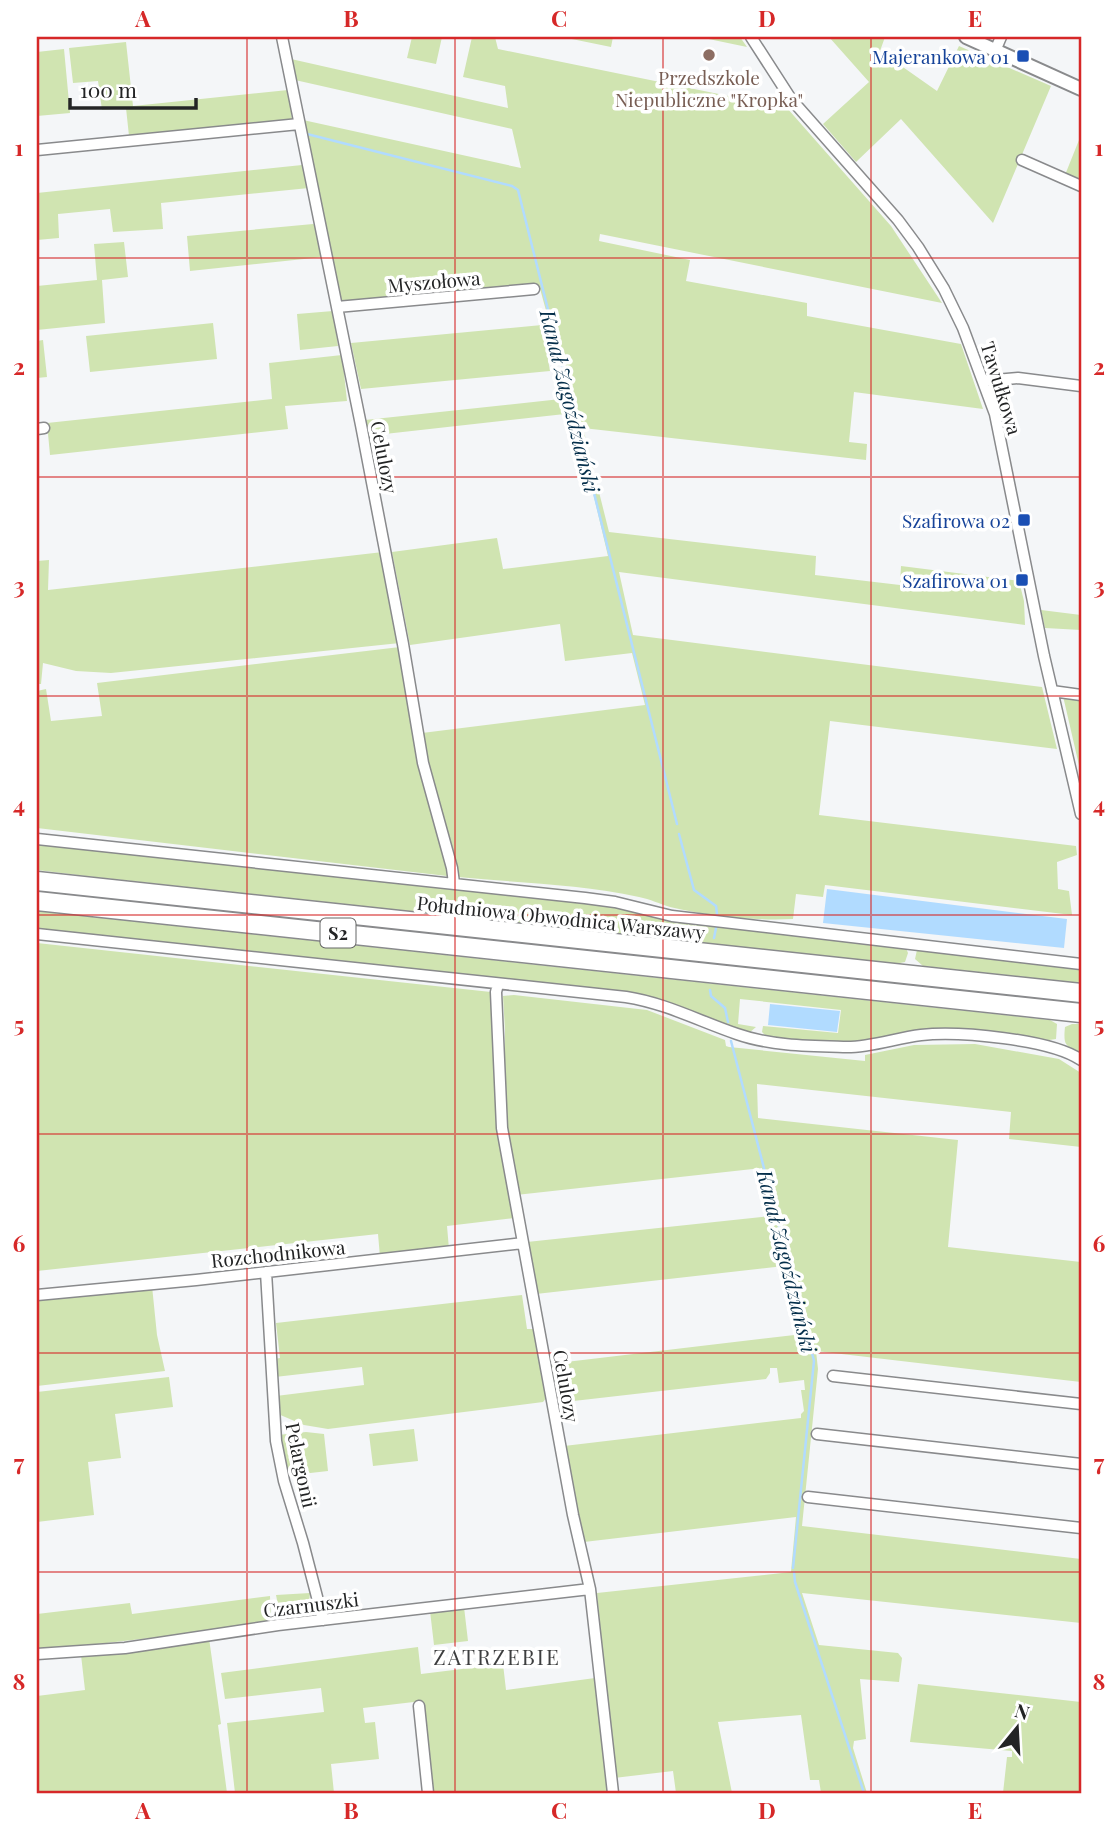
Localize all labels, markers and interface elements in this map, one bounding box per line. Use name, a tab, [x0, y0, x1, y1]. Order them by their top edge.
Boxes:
text: A	[134, 2, 151, 33]
text: B	[343, 2, 359, 33]
text: C	[551, 2, 567, 33]
text: D	[758, 2, 776, 33]
text: E	[968, 2, 982, 33]
place label: Majerankowa 01	[872, 43, 1009, 69]
marker: Przedszkole Niepubliczne "Kropka"	[701, 47, 717, 63]
marker: Majerankowa 01	[1015, 48, 1031, 64]
place label: Przedszkole Niepubliczne "Kropka"	[615, 64, 803, 112]
scale bar	[70, 66, 196, 110]
text: 100 m	[80, 75, 137, 103]
text: 1	[15, 131, 24, 162]
text: 1	[1095, 131, 1104, 162]
street label: Myszołowa	[387, 264, 482, 298]
water label: Kanał Zagoździański	[534, 306, 607, 496]
street label: Tawułkowa	[976, 338, 1029, 438]
text: 2	[13, 350, 25, 381]
text: 2	[1093, 350, 1105, 381]
street label: Celulozy	[365, 418, 405, 496]
place label: Szafirowa 02	[902, 507, 1010, 533]
marker: Szafirowa 02	[1016, 512, 1032, 528]
place label: Szafirowa 01	[902, 567, 1008, 593]
text: 3	[13, 569, 25, 600]
text: 3	[1093, 569, 1105, 600]
marker: Szafirowa 01	[1014, 572, 1030, 588]
text: 4	[13, 788, 25, 819]
text: 4	[1093, 788, 1105, 819]
street label: Południowa Obwodnica Warszawy	[416, 889, 707, 945]
road number: S2	[320, 918, 356, 948]
text: 5	[14, 1008, 24, 1039]
text: 5	[1094, 1008, 1104, 1039]
water label: Kanał Zagoździański	[751, 1166, 824, 1356]
text: 6	[13, 1227, 26, 1258]
text: 6	[1093, 1227, 1106, 1258]
street label: Rozchodnikowa	[210, 1233, 347, 1273]
street label: Celulozy	[548, 1348, 586, 1425]
street label: Pelargonii	[280, 1420, 324, 1510]
text: 7	[14, 1446, 25, 1477]
text: 7	[1094, 1446, 1105, 1477]
street label: Czarnuszki	[262, 1585, 361, 1623]
district label: ZATRZEBIE	[433, 1642, 561, 1670]
text: 8	[13, 1665, 25, 1696]
text: 8	[1093, 1665, 1105, 1696]
north arrow	[982, 1694, 1052, 1764]
text: N	[1012, 1696, 1033, 1725]
text: A	[134, 1794, 151, 1825]
text: B	[343, 1794, 359, 1825]
text: C	[551, 1794, 567, 1825]
text: D	[758, 1794, 776, 1825]
text: E	[968, 1794, 982, 1825]

